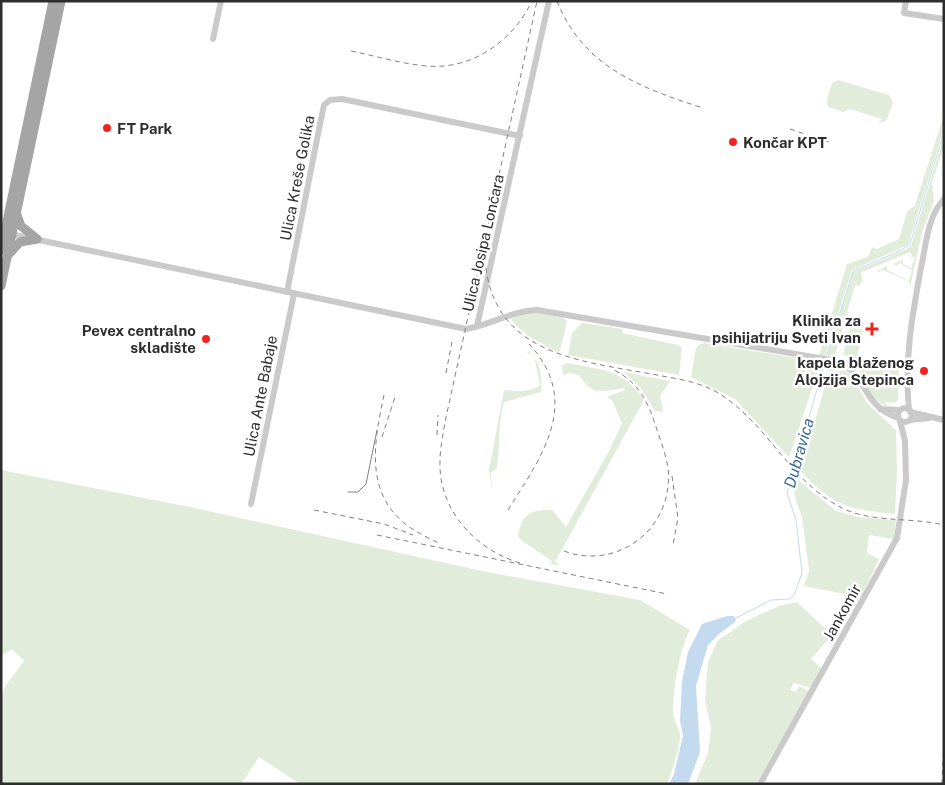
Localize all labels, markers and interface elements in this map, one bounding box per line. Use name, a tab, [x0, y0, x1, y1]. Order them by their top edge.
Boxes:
street label: Ulica Kreše Golika	[277, 114, 317, 242]
place label: FT Park	[117, 120, 173, 137]
marker: FT Park	[101, 122, 113, 134]
place label: Končar KPT	[743, 134, 827, 151]
marker: Končar KPT	[727, 136, 739, 148]
street label: Ulica Josipa Lončara	[459, 172, 507, 314]
place label: Klinika za psihijatriju Sveti Ivan	[712, 312, 861, 346]
place label: Pevex centralno skladište	[82, 322, 196, 356]
marker: Klinika za psihijatriju Sveti Ivan	[865, 322, 879, 336]
marker: Pevex centralno skladište	[200, 333, 212, 345]
street label: Ulica Ante Babaje	[240, 334, 280, 458]
place label: kapela blaženog Alojzija Stepinca	[794, 354, 915, 388]
marker: kapela blaženog Alojzija Stepinca	[918, 365, 930, 377]
water label: Dubravica	[780, 416, 818, 490]
street label: Jankomir	[820, 581, 865, 643]

